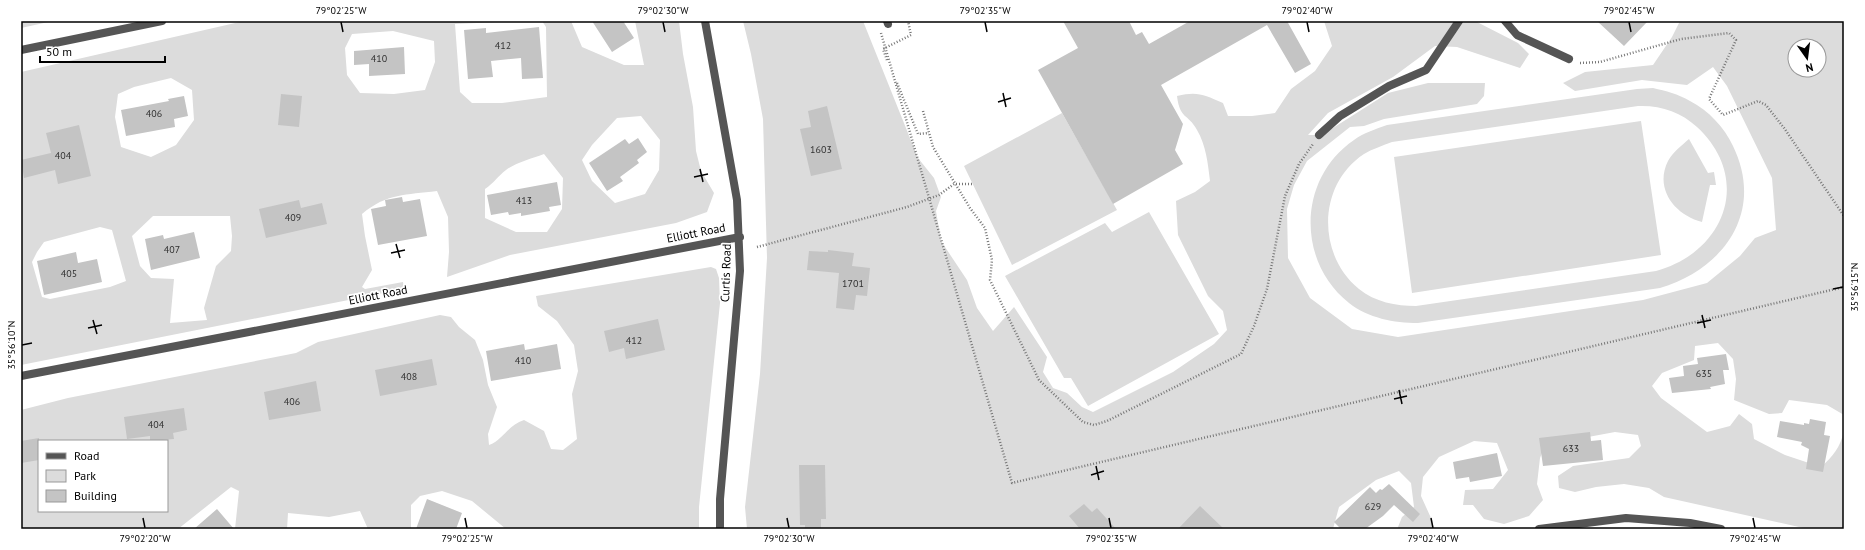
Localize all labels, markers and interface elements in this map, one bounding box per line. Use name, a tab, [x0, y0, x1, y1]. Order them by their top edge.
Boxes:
text: 79°02'25"W	[315, 4, 367, 17]
text: 79°02'30"W	[637, 4, 689, 17]
text: 79°02'35"W	[959, 4, 1011, 17]
text: 79°02'40"W	[1281, 4, 1333, 17]
text: 79°02'45"W	[1603, 4, 1655, 17]
scale bar	[40, 38, 165, 64]
north arrow	[1787, 38, 1827, 78]
house number: 412	[495, 39, 511, 52]
text: 50 m	[46, 44, 72, 59]
house number: 410	[371, 52, 388, 65]
text: N	[1804, 60, 1815, 75]
house number: 406	[146, 107, 162, 120]
house number: 1603	[810, 143, 832, 156]
house number: 404	[55, 149, 72, 162]
house number: 413	[516, 194, 532, 207]
house number: 409	[285, 211, 301, 224]
street label: Elliott Road	[665, 219, 727, 246]
house number: 407	[164, 243, 180, 256]
street label: Curtis Road	[717, 243, 734, 302]
text: 35°56'15"N	[1848, 262, 1861, 312]
house number: 405	[61, 267, 77, 280]
house number: 1701	[842, 277, 864, 290]
street label: Elliott Road	[347, 281, 409, 308]
text: 35°56'10"N	[5, 320, 18, 370]
house number: 412	[626, 334, 642, 347]
house number: 410	[515, 354, 532, 367]
house number: 635	[1696, 367, 1712, 380]
house number: 408	[401, 370, 417, 383]
house number: 406	[284, 395, 300, 408]
house number: 404	[148, 418, 165, 431]
legend	[38, 440, 168, 512]
house number: 633	[1563, 442, 1579, 455]
text: Road	[74, 448, 99, 463]
text: Park	[74, 468, 96, 483]
text: Building	[74, 488, 117, 503]
house number: 629	[1365, 500, 1381, 513]
text: 79°02'20"W	[119, 532, 171, 545]
text: 79°02'25"W	[441, 532, 493, 545]
text: 79°02'30"W	[763, 532, 815, 545]
text: 79°02'35"W	[1085, 532, 1137, 545]
text: 79°02'40"W	[1407, 532, 1459, 545]
text: 79°02'45"W	[1729, 532, 1781, 545]

